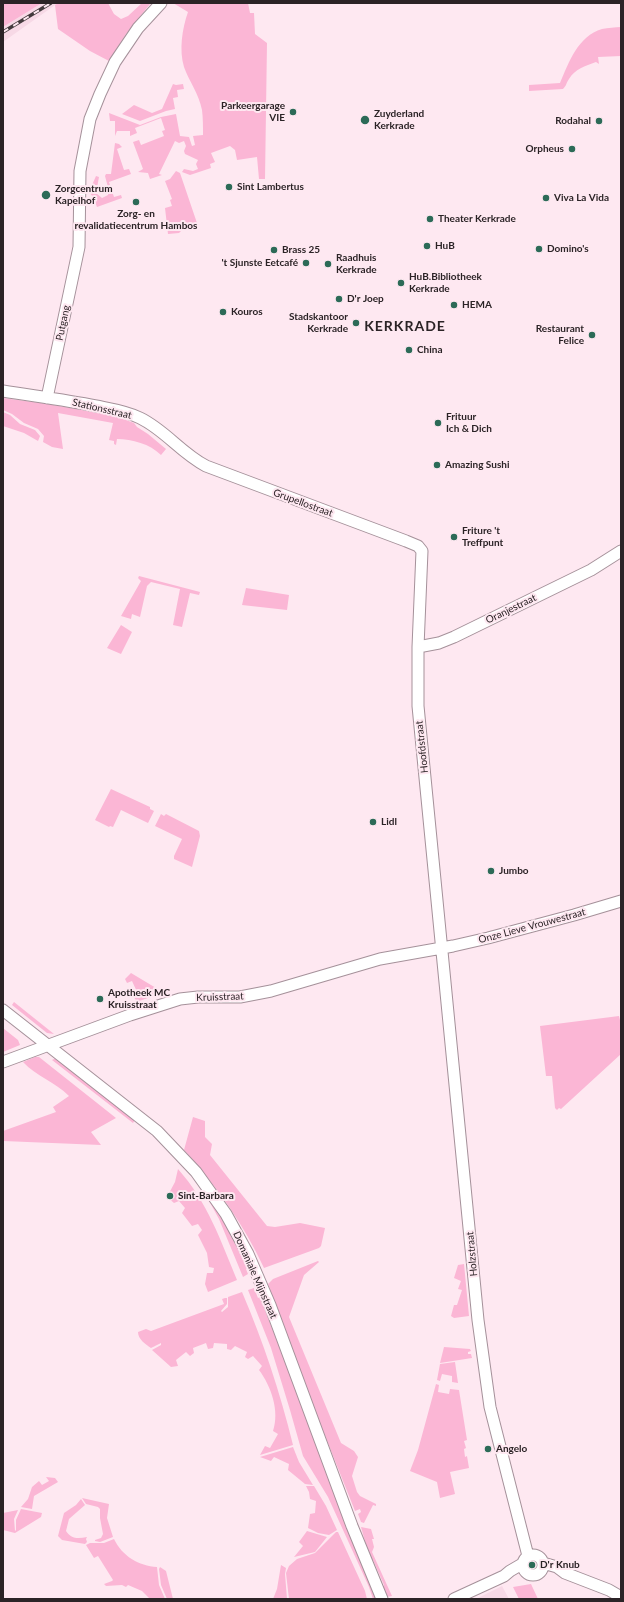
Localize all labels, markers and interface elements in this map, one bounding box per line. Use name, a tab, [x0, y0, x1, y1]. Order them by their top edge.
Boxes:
place label: Parkeergarage VIE	[221, 100, 285, 124]
marker: Parkeergarage VIE	[288, 107, 298, 117]
place label: Zuyderland Kerkrade	[374, 108, 424, 132]
marker: Zuyderland Kerkrade	[359, 114, 371, 126]
place label: Rodahal	[555, 115, 591, 127]
marker: Rodahal	[594, 116, 604, 126]
place label: Orpheus	[526, 143, 564, 155]
marker: Orpheus	[567, 144, 577, 154]
place label: Sint Lambertus	[237, 181, 304, 193]
marker: Sint Lambertus	[224, 182, 234, 192]
place label: Zorgcentrum Kapelhof	[55, 183, 113, 206]
marker: Zorgcentrum Kapelhof	[40, 189, 52, 201]
place label: Viva La Vida	[554, 192, 609, 204]
marker: Viva La Vida	[541, 193, 551, 203]
marker: Zorg- en revalidatiecentrum Hambos	[131, 197, 141, 207]
place label: Zorg- en revalidatiecentrum Hambos	[75, 208, 197, 232]
place label: Theater Kerkrade	[438, 213, 516, 225]
marker: Theater Kerkrade	[425, 214, 435, 224]
place label: HuB	[435, 240, 455, 252]
marker: HuB	[422, 241, 432, 251]
place label: Domino's	[547, 243, 589, 255]
place label: Brass 25	[282, 244, 320, 256]
marker: Domino's	[534, 244, 544, 254]
marker: Brass 25	[269, 245, 279, 255]
place label: Raadhuis Kerkrade	[336, 252, 377, 276]
place label: 't Sjunste Eetcafé	[222, 257, 298, 269]
marker: 't Sjunste Eetcafé	[301, 258, 311, 268]
marker: Raadhuis Kerkrade	[323, 259, 333, 269]
place label: HuB.Bibliotheek Kerkrade	[409, 271, 482, 294]
marker: HuB.Bibliotheek Kerkrade	[396, 278, 406, 288]
place label: D'r Joep	[347, 293, 384, 305]
marker: D'r Joep	[334, 294, 344, 304]
place label: HEMA	[462, 299, 492, 311]
marker: HEMA	[449, 300, 459, 310]
street label: Putgang	[53, 304, 73, 342]
place label: Kouros	[231, 306, 263, 318]
marker: Kouros	[218, 307, 228, 317]
place label: Stadskantoor Kerkrade	[289, 311, 348, 334]
marker: Stadskantoor Kerkrade	[351, 318, 361, 328]
district label: KERKRADE	[364, 318, 446, 334]
place label: Restaurant Felice	[536, 323, 584, 346]
marker: Restaurant Felice	[587, 330, 597, 340]
place label: China	[417, 344, 443, 356]
marker: China	[404, 345, 414, 355]
street label: Stationsstraat	[71, 396, 133, 422]
place label: Frituur Ich & Dich	[446, 411, 492, 434]
marker: Frituur Ich & Dich	[433, 418, 443, 428]
place label: Amazing Sushi	[445, 459, 509, 471]
marker: Amazing Sushi	[432, 460, 442, 470]
street label: Grupellostraat	[272, 487, 334, 519]
place label: Friture 't Treffpunt	[462, 525, 503, 548]
marker: Friture 't Treffpunt	[449, 532, 459, 542]
street label: Oranjestraat	[484, 592, 538, 626]
street label: Hoofdstraat	[413, 720, 431, 774]
place label: Lidl	[381, 816, 397, 828]
marker: Lidl	[368, 817, 378, 827]
place label: Jumbo	[499, 865, 529, 877]
marker: Jumbo	[486, 866, 496, 876]
street label: Onze Lieve Vrouwestraat	[477, 906, 587, 946]
place label: Apotheek MC Kruisstraat	[108, 987, 170, 1010]
street label: Kruisstraat	[196, 990, 244, 1004]
marker: Apotheek MC Kruisstraat	[95, 994, 105, 1004]
place label: Sint-Barbara	[178, 1190, 234, 1202]
marker: Sint-Barbara	[165, 1191, 175, 1201]
street label: Domaniale Mijnstraat	[230, 1230, 280, 1320]
street label: Holzstraat	[464, 1231, 480, 1277]
place label: Angelo	[496, 1443, 527, 1455]
marker: Angelo	[483, 1444, 493, 1454]
place label: D'r Knub	[540, 1559, 580, 1571]
marker: D'r Knub	[527, 1560, 537, 1570]

